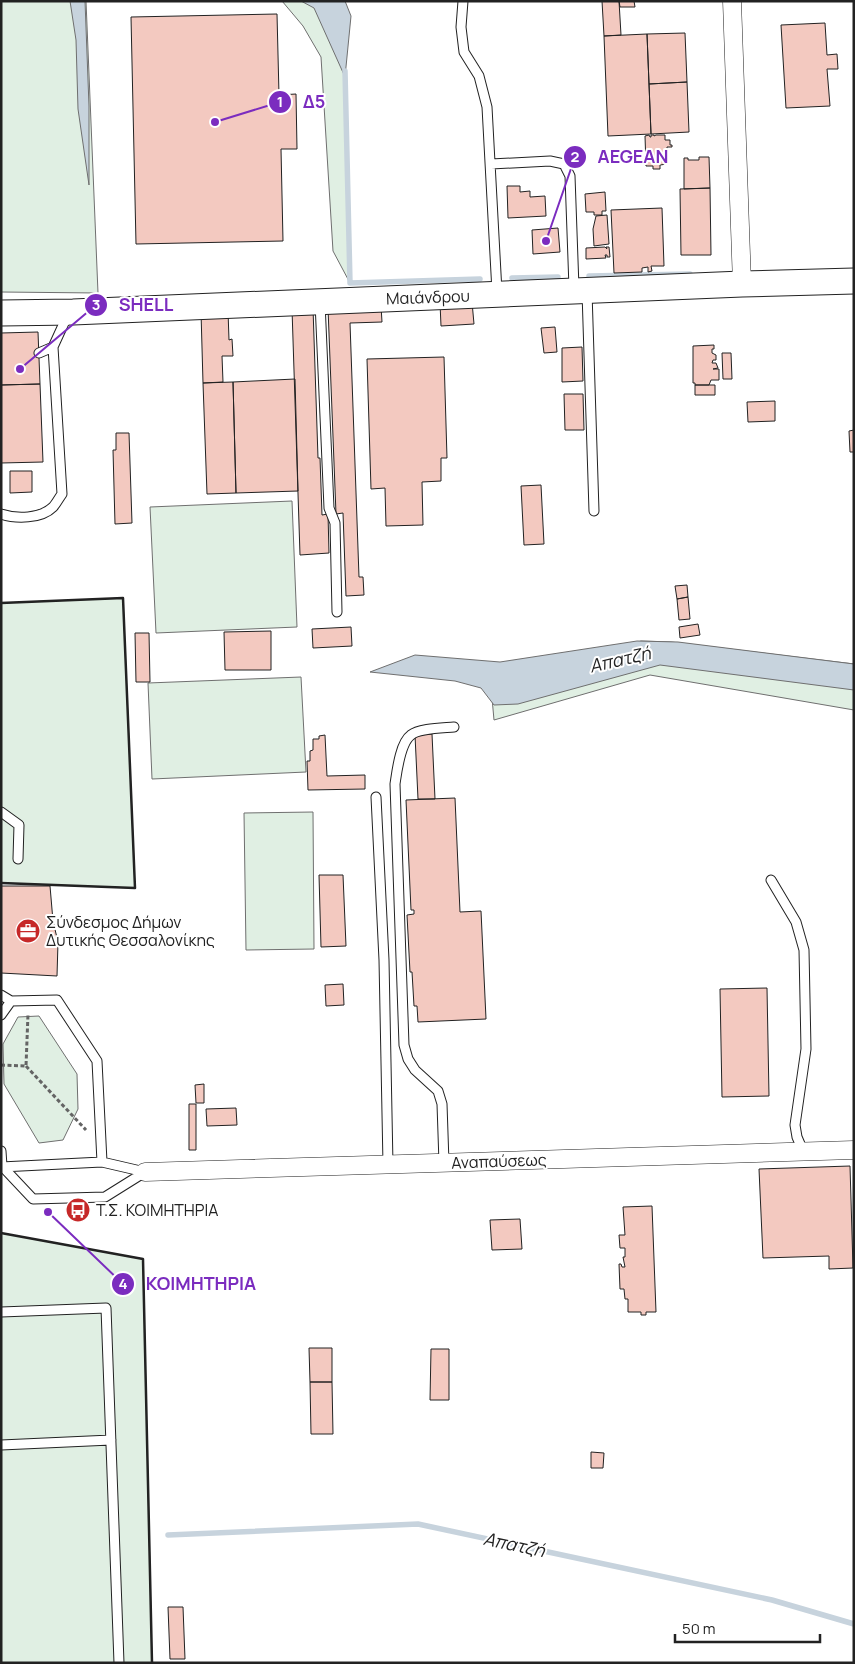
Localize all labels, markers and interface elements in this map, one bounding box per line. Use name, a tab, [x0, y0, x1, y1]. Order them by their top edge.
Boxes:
callout: Δ5	[268, 86, 335, 119]
text: Δ5	[303, 89, 325, 113]
text: 1	[277, 91, 283, 112]
callout: AEGEAN	[563, 140, 679, 173]
text: AEGEAN	[598, 144, 668, 168]
text: 2	[571, 146, 580, 167]
street label: Μαιάνδρου	[386, 285, 470, 309]
callout: SHELL	[84, 288, 183, 321]
text: SHELL	[119, 292, 174, 316]
text: 3	[92, 294, 100, 315]
water label: Απατζή	[587, 640, 654, 678]
place label: Σύνδεσμος Δήμων Δυτικής Θεσσαλονίκης	[46, 911, 215, 951]
office icon: Σύνδεσμος Δήμων Δυτικής Θεσσαλονίκης	[15, 918, 41, 944]
street label: Αναπαύσεως	[451, 1148, 547, 1174]
bus stop icon: Τ.Σ. ΚΟΙΜΗΤΗΡΙΑ	[65, 1197, 91, 1223]
place label: Τ.Σ. ΚΟΙΜΗΤΗΡΙΑ	[96, 1199, 218, 1221]
callout: ΚΟΙΜΗΤΗΡΙΑ	[111, 1267, 266, 1300]
text: ΚΟΙΜΗΤΗΡΙΑ	[146, 1271, 256, 1295]
text: 4	[118, 1273, 128, 1294]
water label: Απατζή	[481, 1526, 548, 1562]
scale bar	[675, 1612, 820, 1644]
text: 50 m	[682, 1618, 716, 1639]

